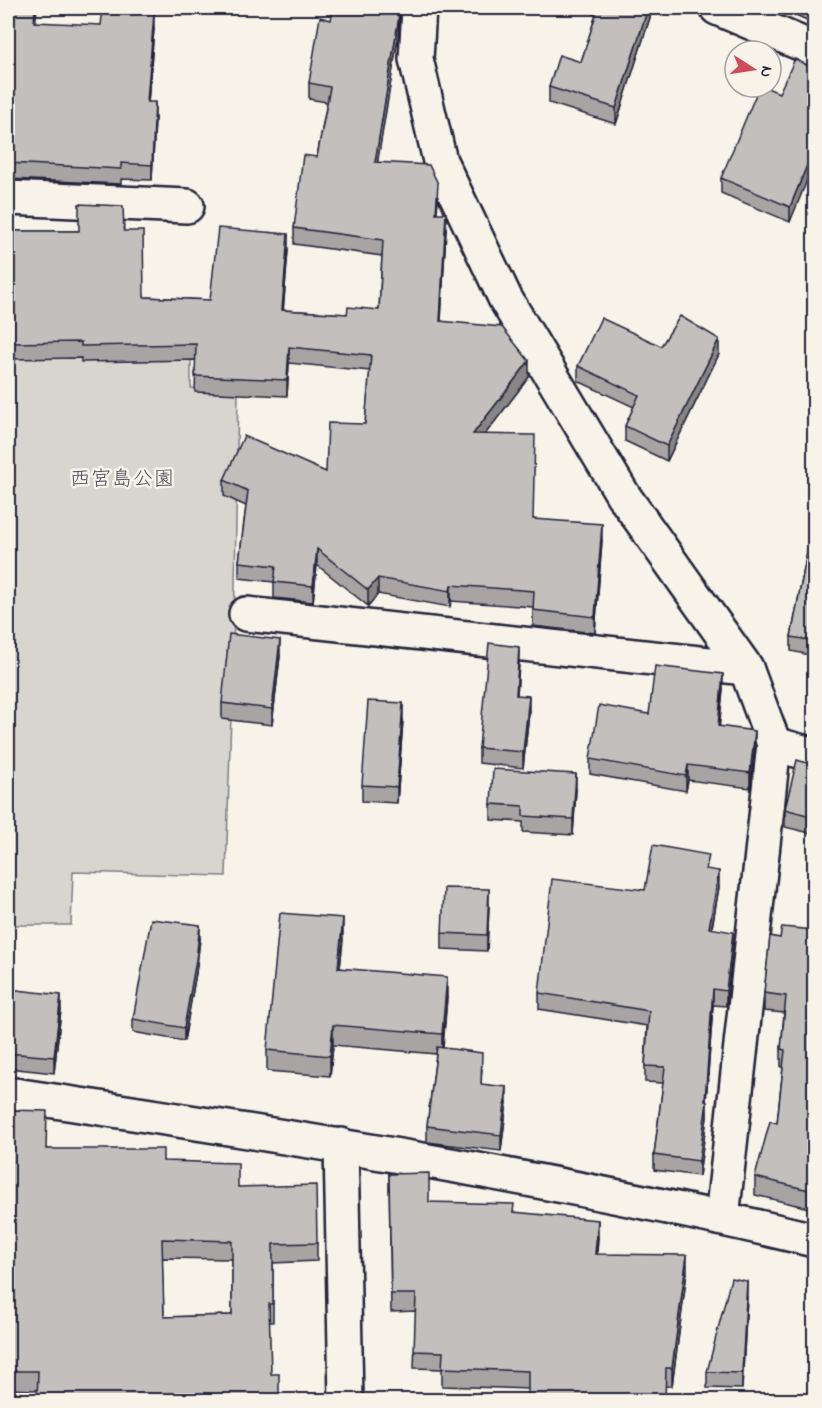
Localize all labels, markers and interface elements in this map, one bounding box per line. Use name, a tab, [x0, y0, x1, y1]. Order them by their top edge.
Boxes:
north arrow	[723, 39, 783, 99]
text: N	[753, 64, 779, 80]
park label: 西宮島公園	[70, 465, 175, 495]

